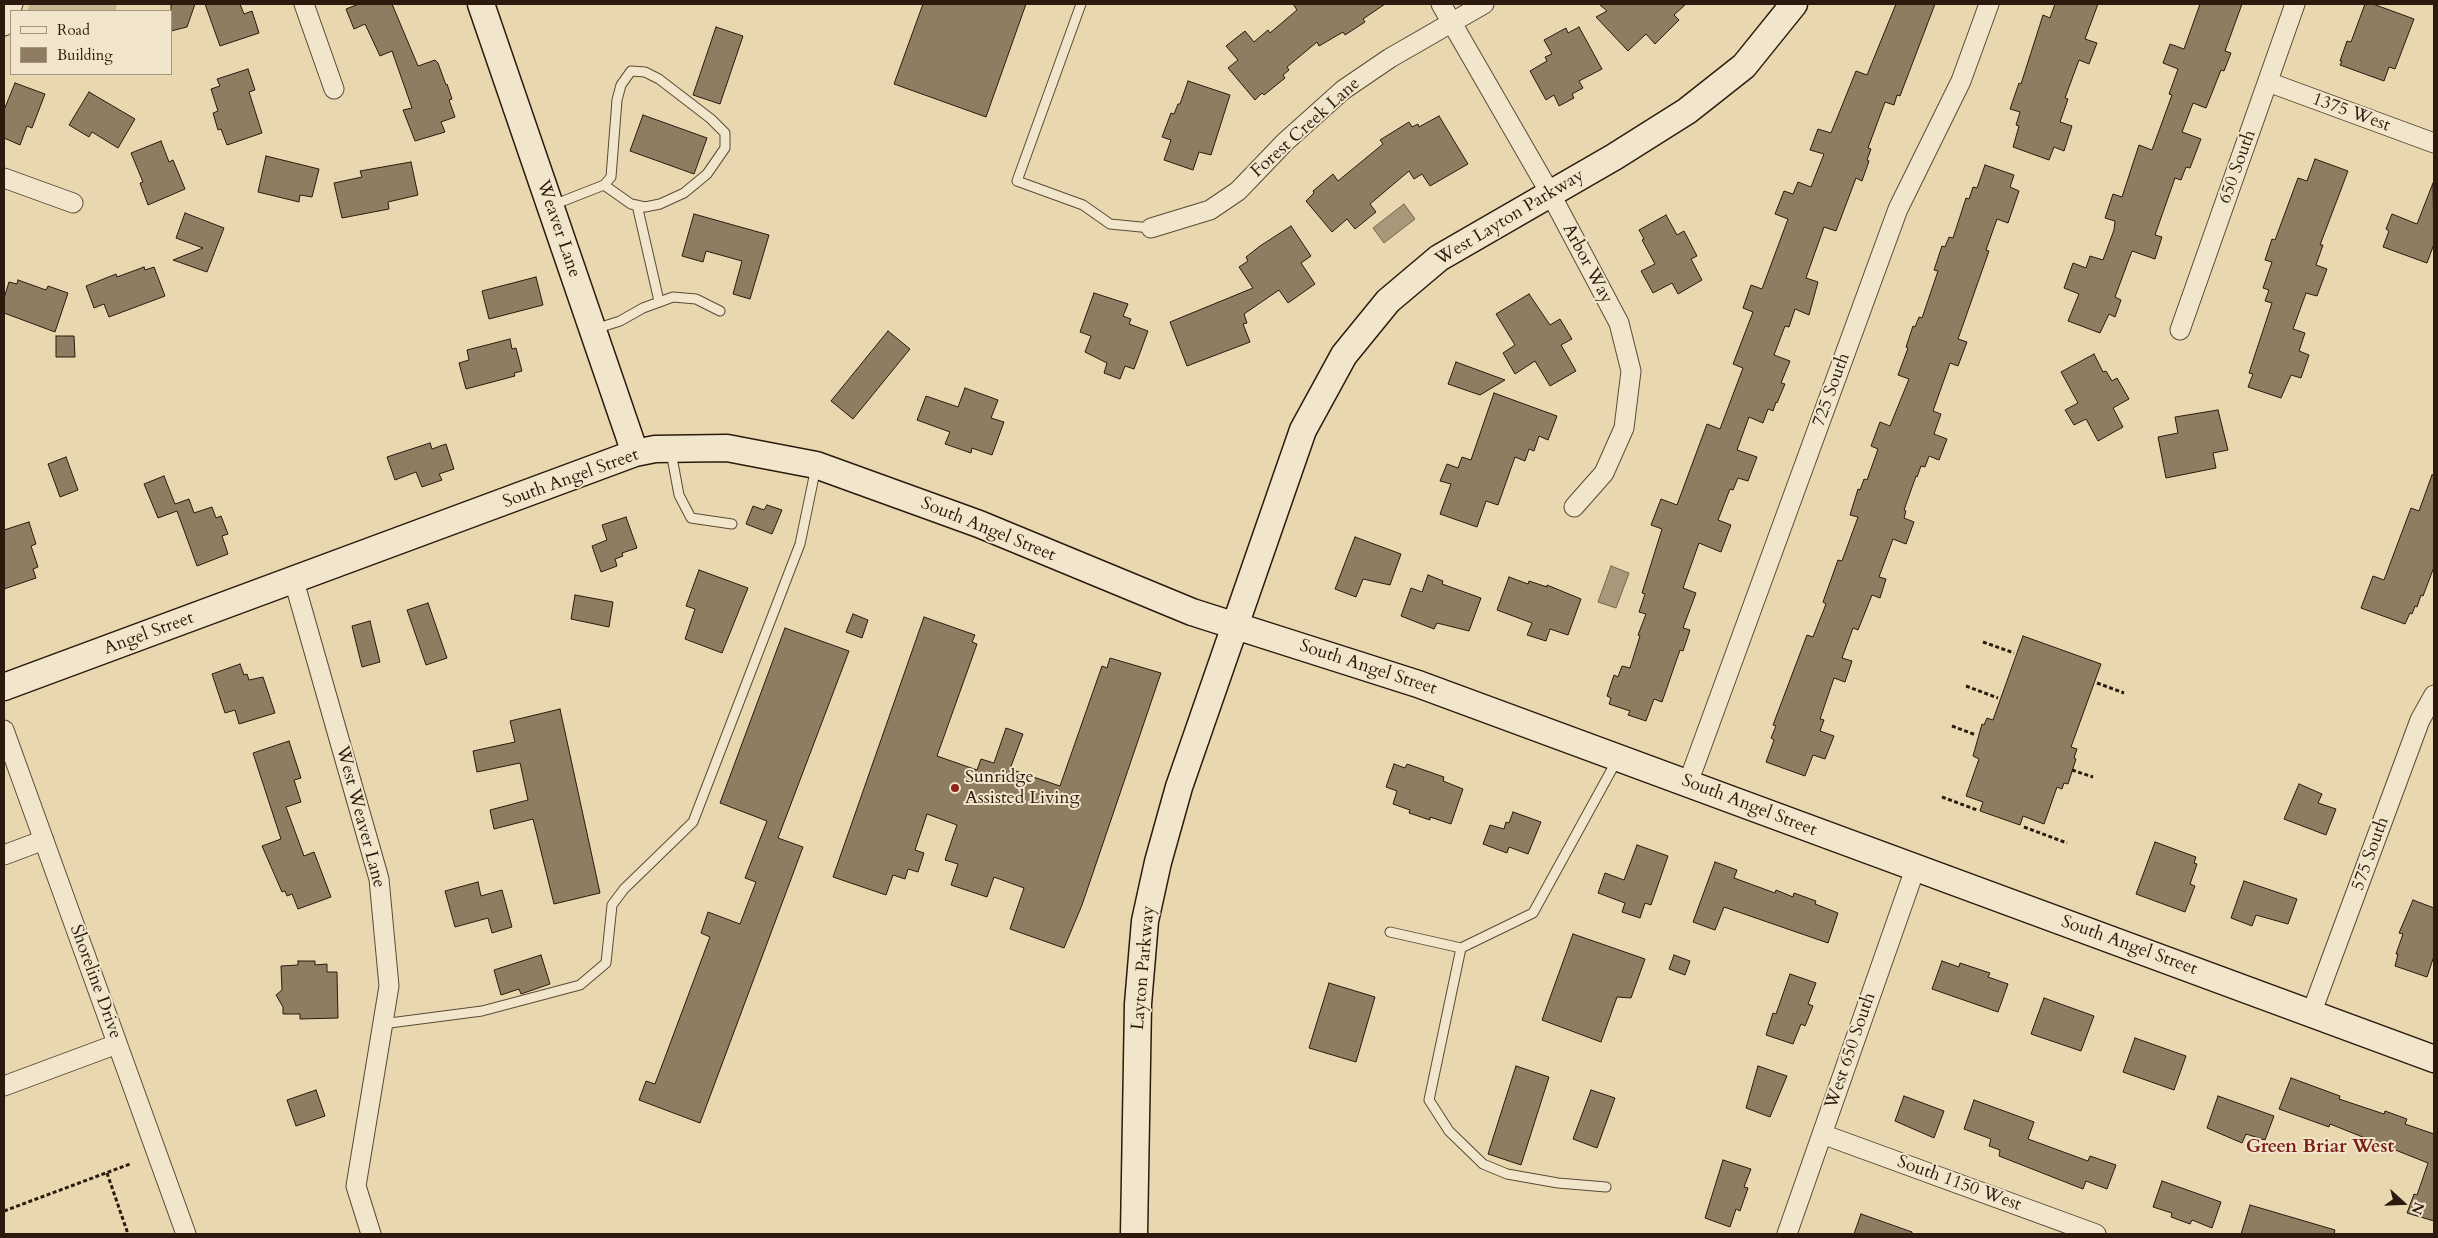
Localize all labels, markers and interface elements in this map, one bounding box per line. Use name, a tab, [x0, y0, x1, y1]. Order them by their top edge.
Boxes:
legend	[10, 10, 172, 75]
text: Road	[57, 20, 90, 40]
text: Building	[57, 45, 113, 65]
street label: Forest Creek Lane	[1247, 73, 1365, 183]
street label: 1375 West	[2309, 89, 2393, 137]
street label: 650 South	[2215, 127, 2261, 207]
street label: West Layton Parkway	[1432, 165, 1588, 271]
street label: Weaver Lane	[531, 177, 585, 281]
street label: Arbor Way	[1557, 220, 1617, 308]
street label: 725 South	[1809, 350, 1855, 430]
street label: South Angel Street	[500, 444, 642, 514]
street label: South Angel Street	[918, 493, 1058, 567]
street label: Angel Street	[101, 608, 197, 660]
street label: South Angel Street	[1297, 636, 1439, 700]
street label: West Weaver Lane	[331, 744, 389, 890]
place label: Sunridge Assisted Living	[965, 767, 1080, 810]
street label: South Angel Street	[1678, 770, 1820, 842]
marker: Sunridge Assisted Living	[949, 782, 961, 794]
street label: 575 South	[2348, 814, 2394, 894]
street label: Layton Parkway	[1128, 905, 1160, 1031]
street label: South Angel Street	[2058, 911, 2200, 981]
street label: Shoreline Drive	[64, 922, 126, 1042]
street label: West 650 South	[1821, 990, 1881, 1112]
district label: Green Briar West	[2246, 1137, 2394, 1159]
street label: South 1150 West	[1894, 1152, 2024, 1216]
north arrow	[2378, 1178, 2428, 1228]
text: N	[2407, 1199, 2429, 1217]

